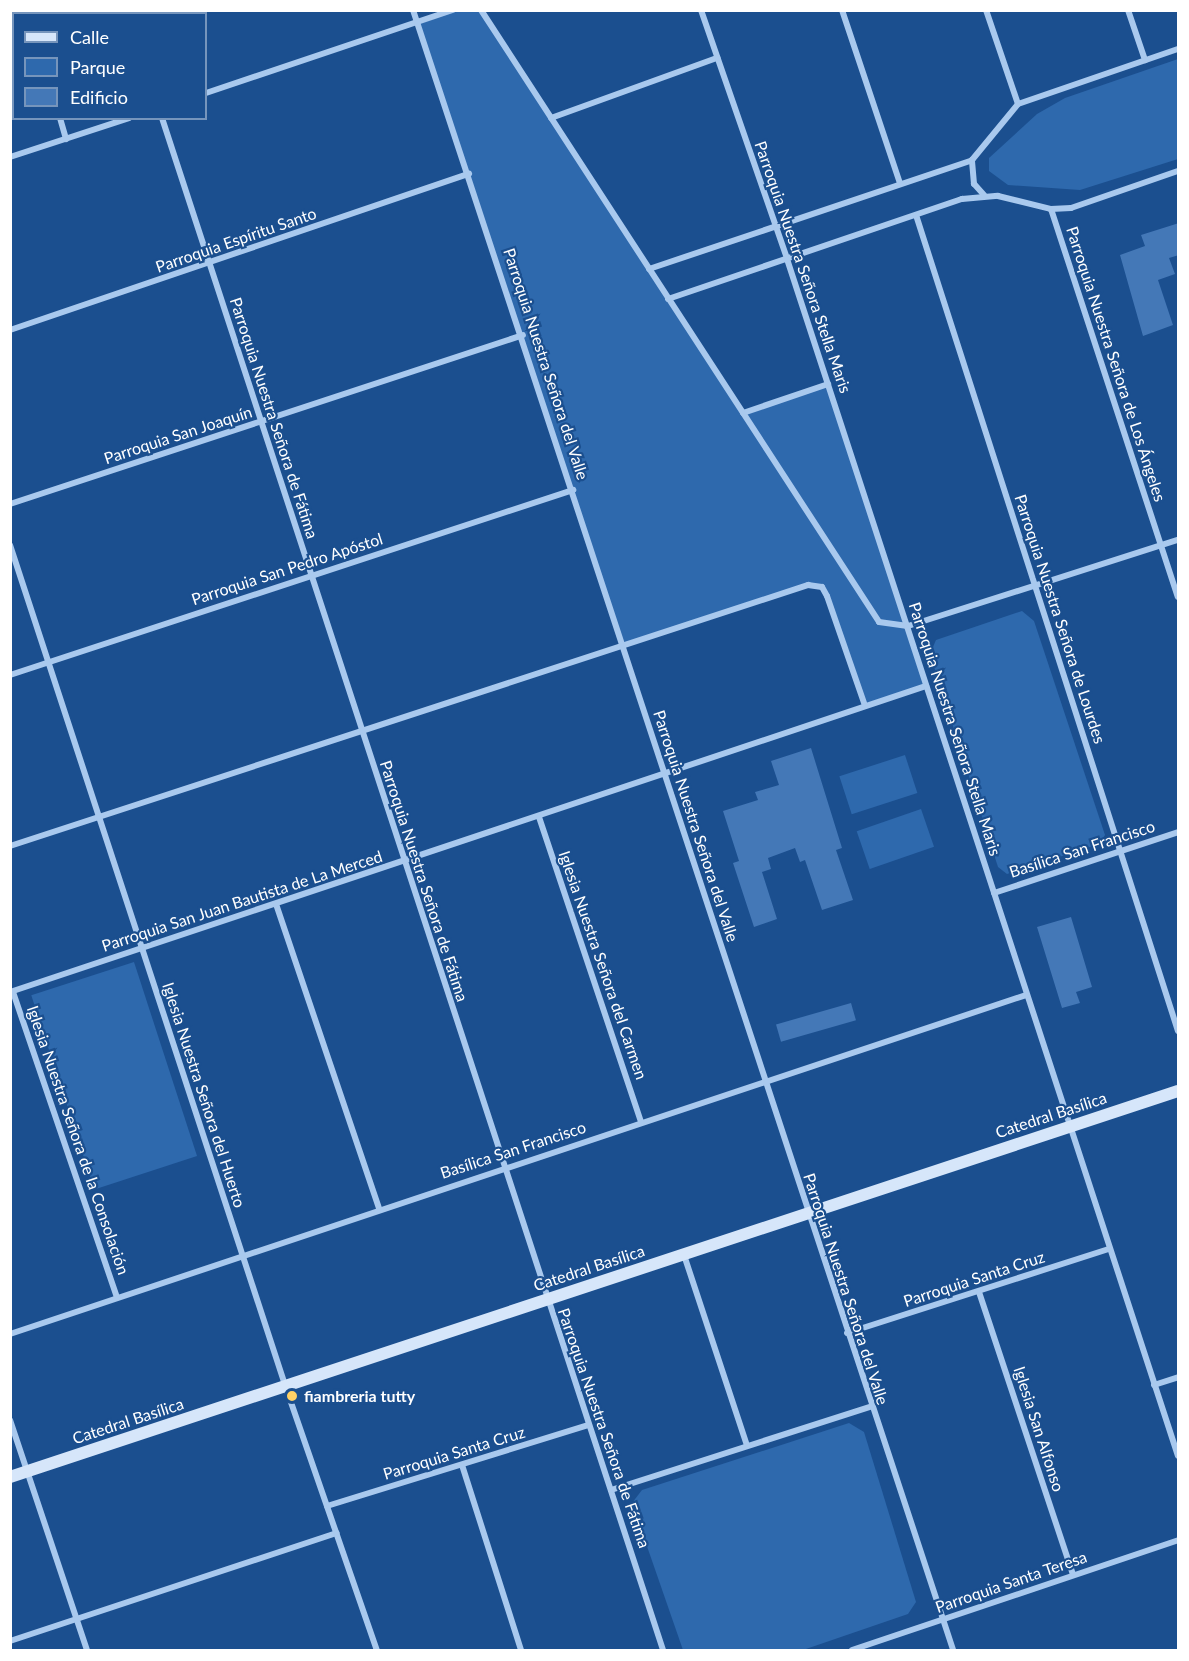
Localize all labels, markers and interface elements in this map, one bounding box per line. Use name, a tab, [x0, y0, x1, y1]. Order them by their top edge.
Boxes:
legend	[12, 12, 207, 120]
text: Calle	[70, 26, 109, 48]
text: Parque	[70, 56, 125, 78]
text: Edificio	[70, 86, 128, 108]
street label: Parroquia Nuestra Señora Stella Maris	[751, 138, 855, 396]
street label: Parroquia Espíritu Santo	[153, 203, 319, 277]
street label: Parroquia Nuestra Señora de Los Ángeles	[1062, 224, 1170, 504]
street label: Parroquia Nuestra Señora del Valle	[499, 245, 593, 483]
street label: Parroquia Nuestra Señora de Fátima	[226, 295, 322, 541]
street label: Parroquia San Joaquín	[101, 402, 255, 468]
street label: Parroquia Nuestra Señora de Lourdes	[1011, 492, 1109, 746]
street label: Parroquia San Pedro Apóstol	[189, 529, 385, 609]
street label: Parroquia Nuestra Señora Stella Maris	[905, 600, 1005, 858]
street label: Parroquia Nuestra Señora del Valle	[649, 707, 743, 945]
street label: Parroquia Nuestra Señora de Fátima	[376, 758, 472, 1004]
street label: Basílica San Francisco	[1007, 816, 1157, 882]
street label: Parroquia San Juan Bautista de La Merced	[99, 846, 385, 956]
street label: Iglesia Nuestra Señora del Carmen	[555, 848, 651, 1082]
street label: Iglesia Nuestra Señora del Huerto	[158, 980, 250, 1210]
street label: Iglesia Nuestra Señora de la Consolación	[23, 1003, 133, 1277]
street label: Catedral Basílica	[993, 1088, 1109, 1142]
street label: Basílica San Francisco	[438, 1117, 588, 1183]
street label: Parroquia Nuestra Señora del Valle	[799, 1170, 893, 1408]
street label: Catedral Basílica	[531, 1241, 647, 1295]
street label: Parroquia Santa Cruz	[901, 1247, 1047, 1311]
street label: Parroquia Nuestra Señora de Fátima	[554, 1306, 654, 1550]
street label: Iglesia San Alfonso	[1010, 1364, 1068, 1494]
place label: fiambreria tutty	[304, 1386, 415, 1406]
marker: fiambreria tutty	[285, 1389, 299, 1403]
street label: Catedral Basílica	[70, 1394, 186, 1448]
street label: Parroquia Santa Cruz	[381, 1422, 527, 1484]
street label: Parroquia Santa Teresa	[933, 1547, 1089, 1617]

